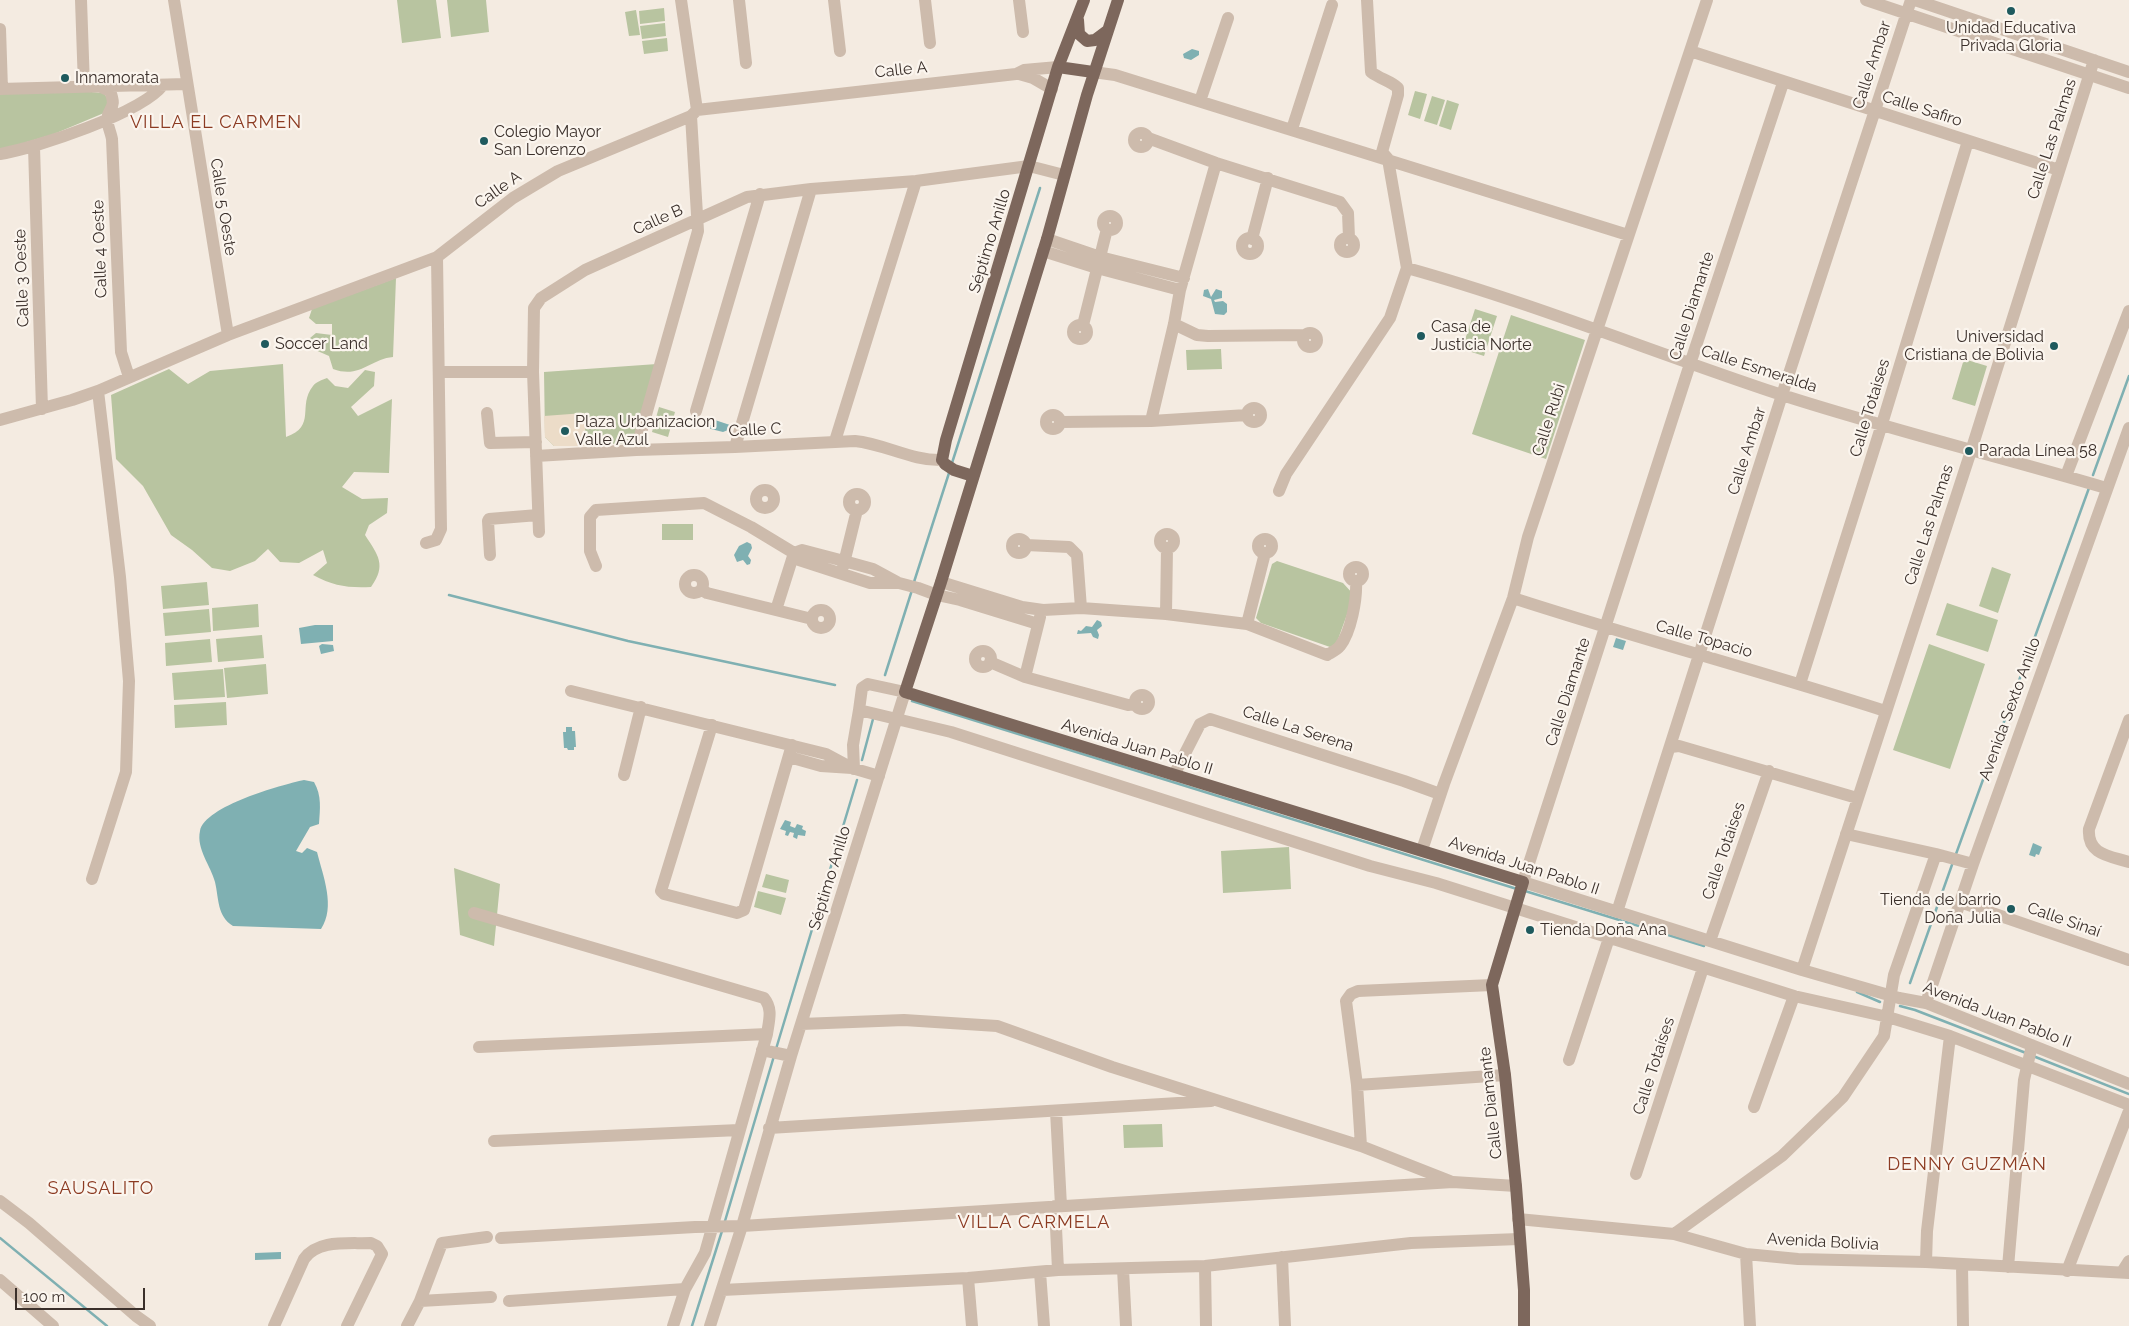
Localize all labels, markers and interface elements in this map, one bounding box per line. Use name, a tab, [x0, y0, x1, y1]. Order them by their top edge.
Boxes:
marker: Unidad Educativa Privada Gloria	[2005, 5, 2017, 17]
street label: Calle Ambar	[1849, 18, 1895, 112]
place label: Unidad Educativa Privada Gloria	[1946, 18, 2076, 56]
street label: Calle A	[874, 58, 928, 82]
place label: Innamorata	[75, 68, 159, 88]
marker: Innamorata	[59, 72, 71, 84]
street label: Calle Las Palmas	[2023, 76, 2081, 202]
street label: Calle Safiro	[1879, 87, 1965, 131]
district label: VILLA EL CARMEN	[128, 112, 304, 134]
place label: Colegio Mayor San Lorenzo	[494, 122, 601, 160]
marker: Colegio Mayor San Lorenzo	[478, 135, 490, 147]
street label: Calle 5 Oeste	[206, 157, 240, 257]
street label: Calle A	[471, 167, 525, 213]
street label: Séptimo Anillo	[965, 187, 1015, 295]
street label: Calle 4 Oeste	[89, 199, 111, 299]
street label: Calle B	[630, 201, 686, 239]
street label: Calle 3 Oeste	[11, 229, 33, 327]
street label: Calle Diamante	[1665, 249, 1719, 363]
place label: Casa de Justicia Norte	[1431, 317, 1532, 355]
place label: Universidad Cristiana de Bolivia	[1904, 327, 2044, 365]
marker: Casa de Justicia Norte	[1415, 330, 1427, 342]
place label: Soccer Land	[275, 334, 368, 354]
marker: Soccer Land	[259, 338, 271, 350]
marker: Universidad Cristiana de Bolivia	[2048, 340, 2060, 352]
street label: Calle Esmeralda	[1699, 341, 1819, 397]
street label: Calle Totaises	[1846, 357, 1894, 459]
street label: Calle Rubi	[1528, 381, 1570, 459]
street label: Calle Ambar	[1724, 404, 1770, 498]
place label: Plaza Urbanizacion Valle Azul	[575, 412, 715, 450]
street label: Calle C	[728, 419, 782, 441]
marker: Plaza Urbanizacion Valle Azul	[559, 425, 571, 437]
place label: Parada Línea 58	[1979, 441, 2097, 461]
marker: Parada Línea 58	[1963, 445, 1975, 457]
street label: Calle Las Palmas	[1900, 462, 1958, 588]
street label: Calle Topacio	[1653, 616, 1755, 662]
street label: Calle Diamante	[1541, 635, 1595, 749]
street label: Avenida Sexto Anillo	[1975, 635, 2045, 783]
street label: Calle La Serena	[1240, 702, 1356, 756]
street label: Avenida Juan Pablo II	[1059, 715, 1215, 779]
street label: Calle Totaises	[1698, 800, 1750, 902]
street label: Séptimo Anillo	[805, 824, 855, 932]
street label: Avenida Juan Pablo II	[1446, 833, 1602, 899]
place label: Tienda de barrio Doña Julia	[1880, 890, 2001, 928]
street label: Calle Sinaí	[2025, 898, 2103, 942]
marker: Tienda de barrio Doña Julia	[2005, 903, 2017, 915]
place label: Tienda Doña Ana	[1540, 920, 1667, 940]
marker: Tienda Doña Ana	[1524, 924, 1536, 936]
street label: Avenida Juan Pablo II	[1920, 978, 2074, 1052]
street label: Calle Totaíses	[1629, 1015, 1679, 1117]
street label: Calle Diamante	[1476, 1046, 1506, 1160]
district label: DENNY GUZMÁN	[1886, 1154, 2048, 1176]
district label: SAUSALITO	[46, 1178, 156, 1200]
district label: VILLA CARMELA	[956, 1212, 1112, 1234]
street label: Avenida Bolivia	[1766, 1229, 1880, 1255]
scale bar	[18, 1278, 148, 1310]
text: 100 m	[23, 1288, 65, 1306]

